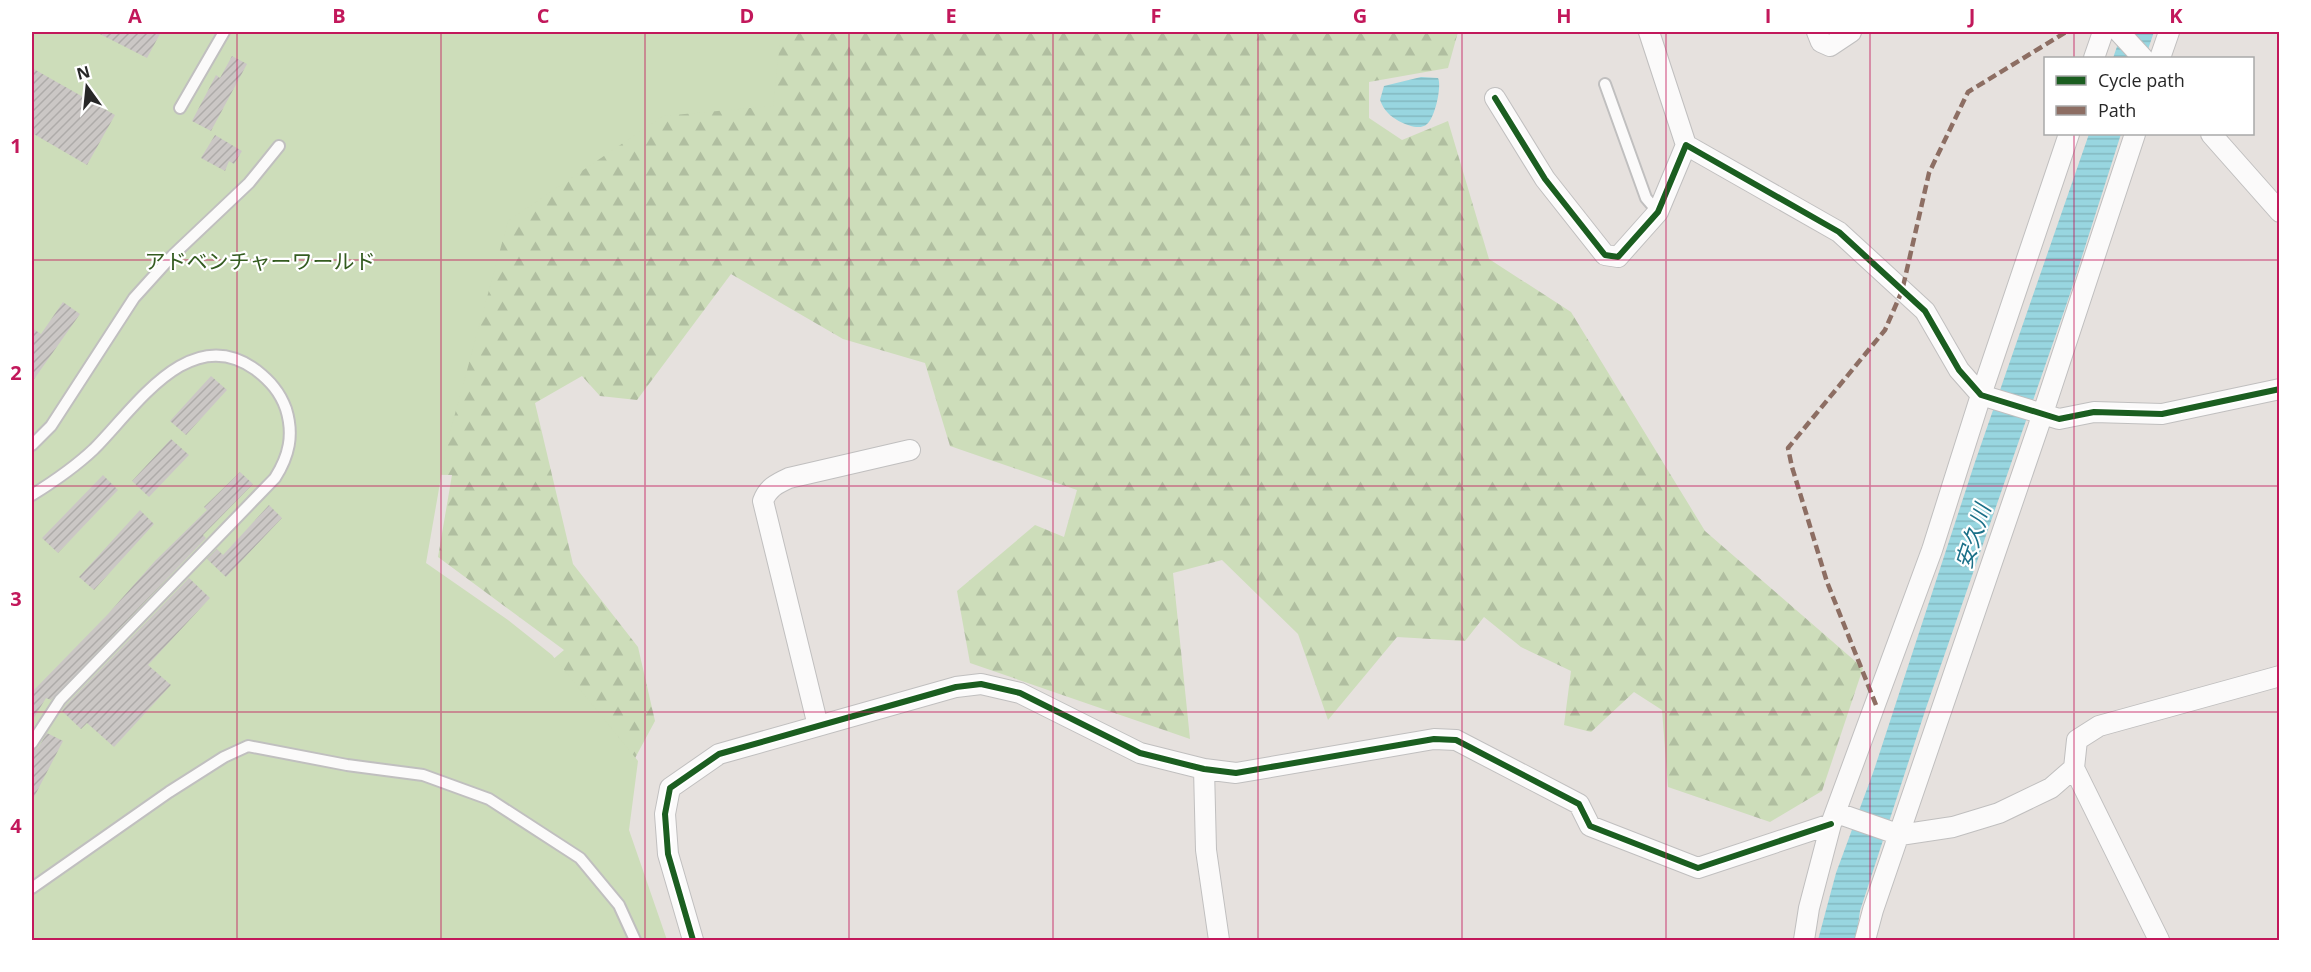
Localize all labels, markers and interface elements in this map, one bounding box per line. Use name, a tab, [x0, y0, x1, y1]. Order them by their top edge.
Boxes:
text: A	[128, 2, 142, 29]
text: B	[332, 2, 346, 29]
text: C	[537, 2, 550, 29]
text: D	[740, 2, 754, 29]
text: E	[945, 2, 957, 29]
text: F	[1151, 2, 1161, 29]
text: G	[1353, 2, 1367, 29]
text: H	[1556, 2, 1572, 29]
text: I	[1765, 2, 1771, 29]
text: J	[1967, 2, 1975, 29]
text: K	[2169, 2, 2183, 29]
north arrow	[57, 57, 117, 117]
legend	[2044, 57, 2254, 135]
text: N	[74, 60, 92, 85]
text: Cycle path	[2098, 68, 2185, 92]
text: Path	[2098, 98, 2136, 122]
text: 1	[10, 132, 22, 159]
park label: アドベンチャーワールド	[145, 247, 375, 275]
text: 2	[10, 359, 22, 386]
water label: 安久川	[1948, 498, 1997, 572]
text: 3	[10, 585, 22, 612]
text: 4	[10, 812, 22, 839]

